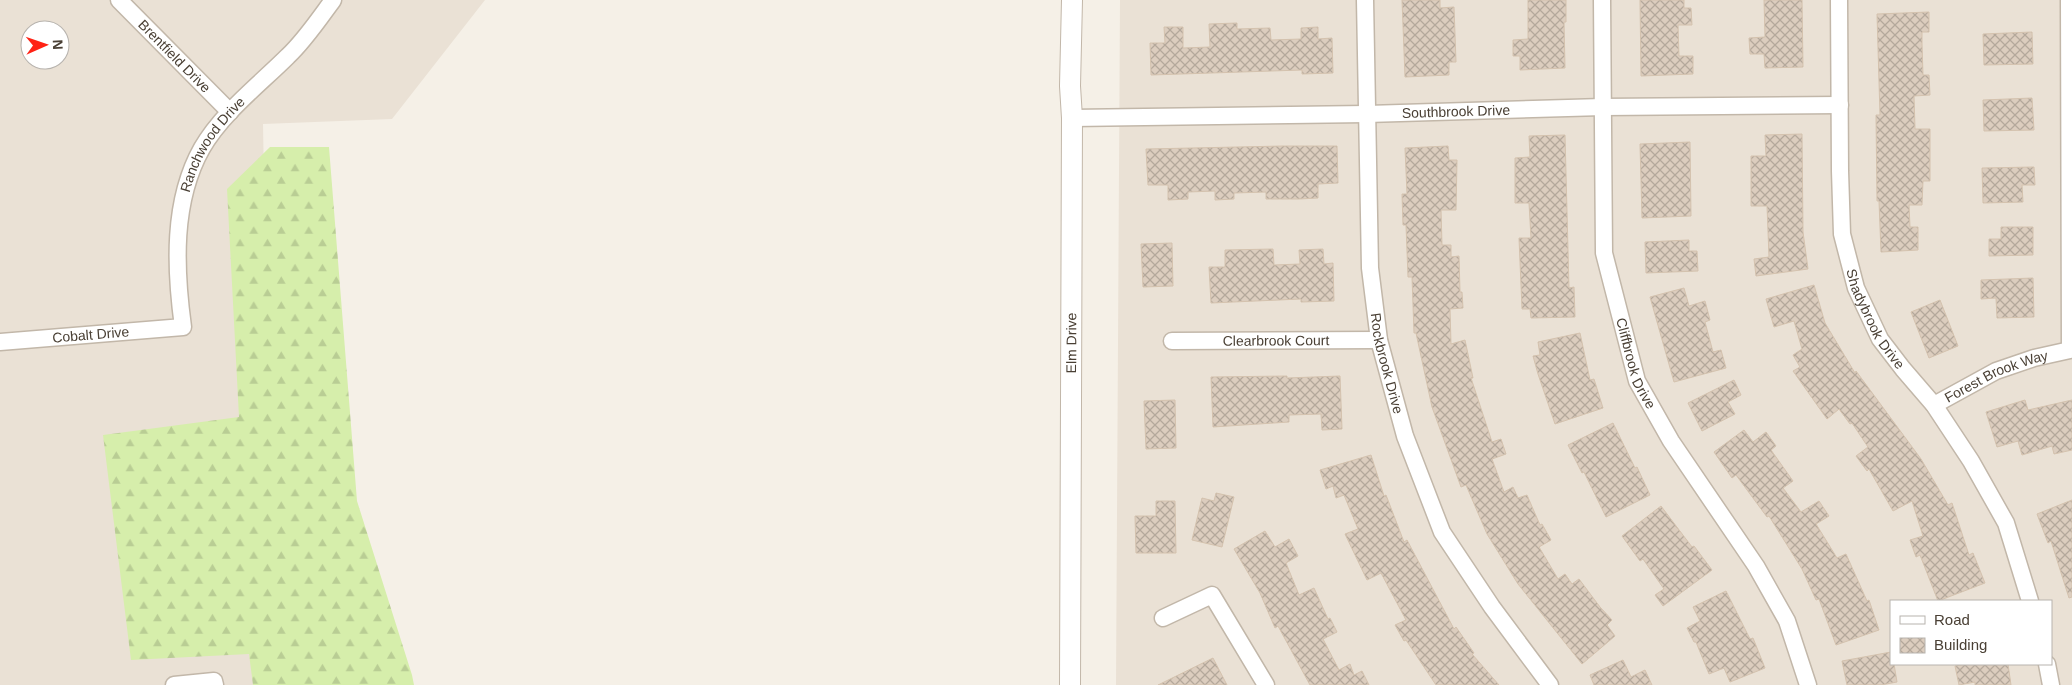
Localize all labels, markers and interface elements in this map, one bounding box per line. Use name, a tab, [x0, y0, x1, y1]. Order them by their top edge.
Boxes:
street label: Brentfield Drive	[135, 16, 214, 96]
north arrow	[20, 20, 70, 70]
text: N	[50, 39, 66, 50]
street label: Ranchwood Drive	[177, 93, 248, 194]
street label: Southbrook Drive	[1402, 102, 1510, 121]
street label: Shadybrook Drive	[1843, 267, 1908, 372]
street label: Elm Drive	[1063, 312, 1079, 373]
street label: Rockbrook Drive	[1368, 312, 1407, 416]
street label: Cliffbrook Drive	[1613, 316, 1659, 412]
street label: Cobalt Drive	[52, 323, 130, 346]
street label: Clearbrook Court	[1223, 332, 1330, 349]
street label: Forest Brook Way	[1942, 347, 2049, 406]
legend	[1890, 600, 2052, 665]
text: Road	[1934, 611, 1970, 628]
text: Building	[1934, 636, 1987, 653]

